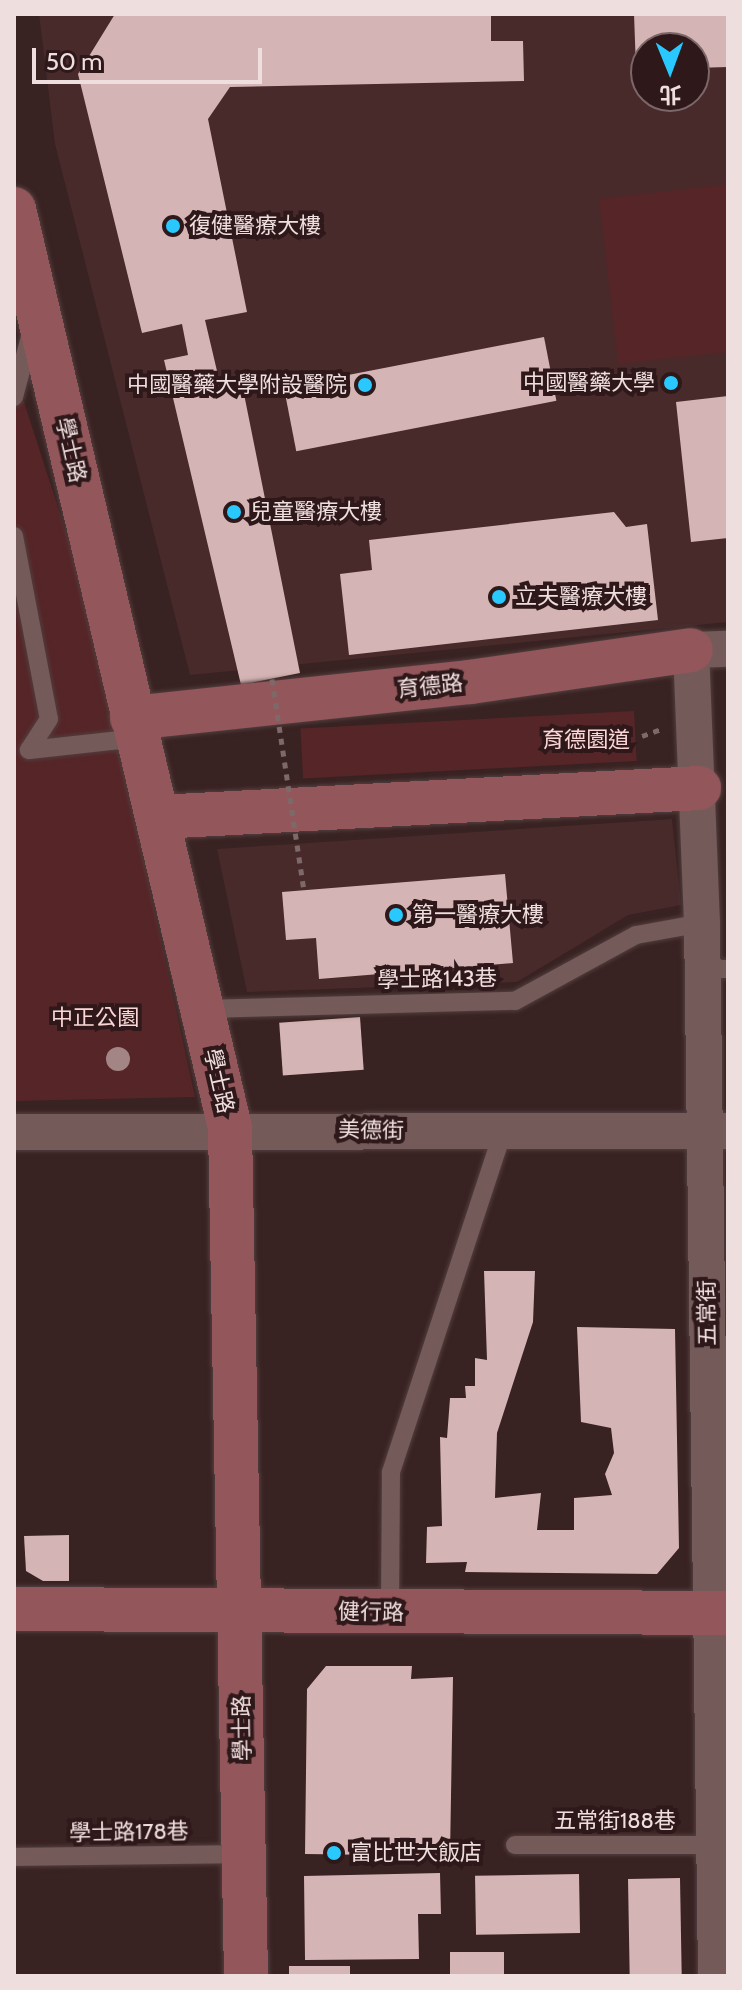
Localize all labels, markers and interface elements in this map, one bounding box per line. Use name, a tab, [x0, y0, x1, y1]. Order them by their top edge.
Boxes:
scale bar	[36, 32, 266, 82]
north arrow	[630, 32, 710, 112]
text: 50 m	[46, 47, 102, 76]
text: 北	[659, 81, 682, 108]
place label: 復健醫療大樓	[189, 213, 321, 239]
marker: 復健醫療大樓	[164, 217, 182, 235]
place label: 中國醫藥大學	[523, 370, 655, 396]
place label: 中國醫藥大學附設醫院	[127, 372, 347, 398]
marker: 中國醫藥大學附設醫院	[354, 374, 376, 396]
marker: 中國醫藥大學	[662, 374, 680, 392]
street label: 學士路	[51, 415, 91, 485]
place label: 兒童醫療大樓	[250, 499, 382, 525]
marker: 兒童醫療大樓	[225, 503, 243, 521]
place label: 立夫醫療大樓	[515, 584, 647, 610]
marker: 立夫醫療大樓	[490, 588, 508, 606]
street label: 育德路	[396, 669, 464, 703]
park label: 育德園道	[542, 727, 630, 753]
place label: 第一醫療大樓	[412, 902, 544, 928]
marker: 第一醫療大樓	[387, 906, 405, 924]
street label: 學士路143巷	[377, 965, 497, 993]
park label: 中正公園	[51, 1005, 139, 1031]
street label: 學士路	[199, 1046, 239, 1116]
street label: 美德街	[338, 1116, 404, 1144]
street label: 五常街	[693, 1280, 721, 1346]
street label: 健行路	[338, 1598, 404, 1626]
street label: 學士路	[228, 1695, 256, 1761]
street label: 五常街188巷	[554, 1808, 676, 1834]
street label: 學士路178巷	[69, 1818, 189, 1846]
place label: 富比世大飯店	[350, 1840, 482, 1866]
marker: 富比世大飯店	[325, 1844, 343, 1862]

